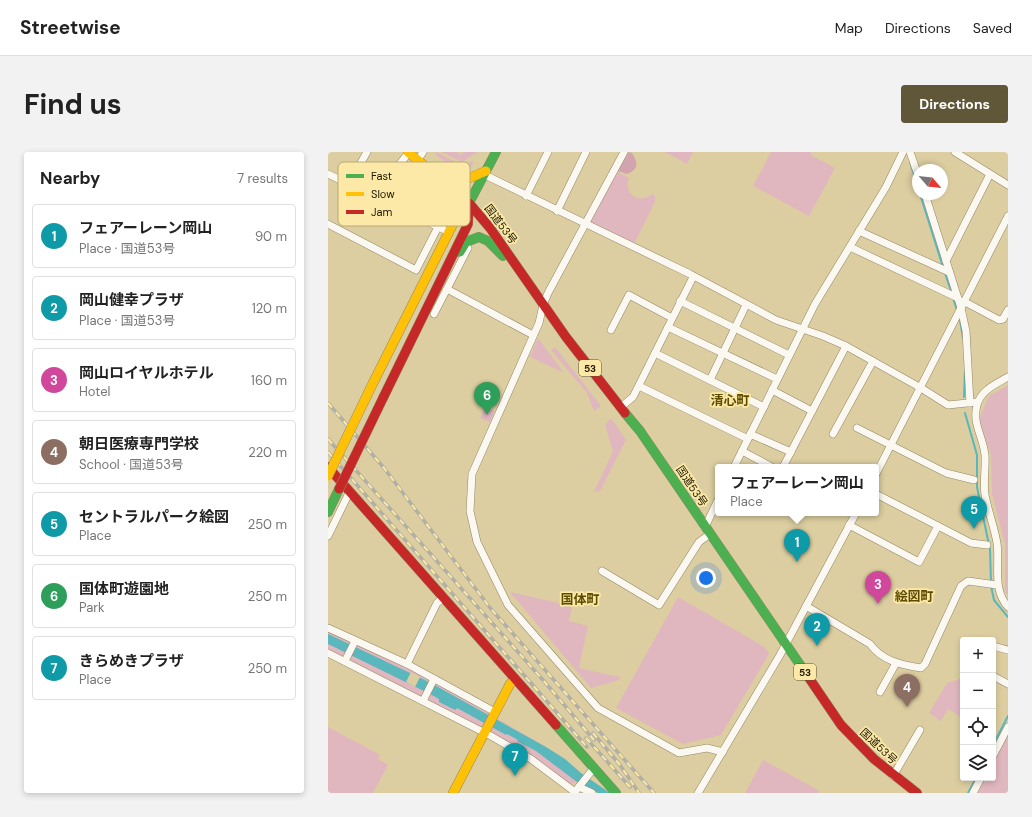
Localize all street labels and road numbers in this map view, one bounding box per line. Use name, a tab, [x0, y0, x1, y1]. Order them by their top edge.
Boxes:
street label: 国道53号	[482, 201, 520, 247]
road number: 53	[579, 360, 601, 376]
street label: 国道53号	[673, 463, 711, 509]
road number: 53	[794, 664, 816, 680]
street label: 国道53号	[857, 725, 901, 767]

